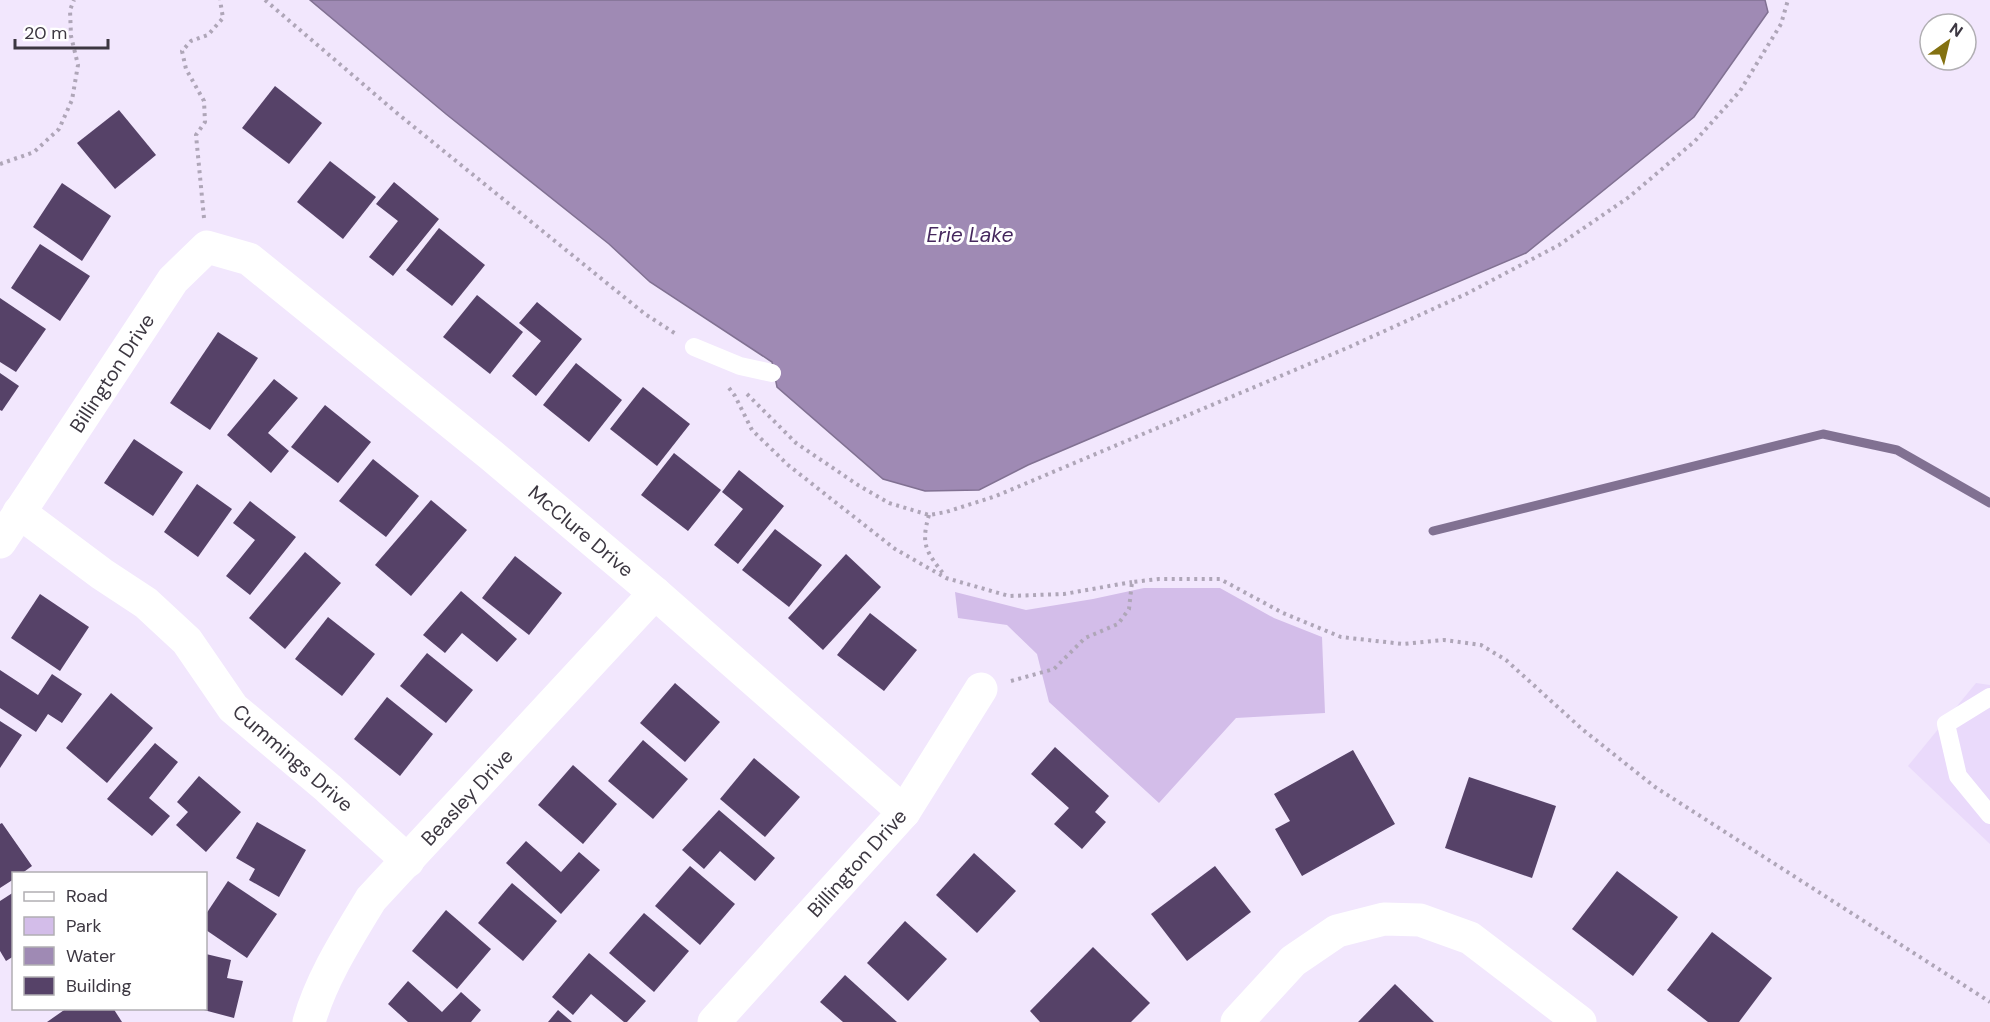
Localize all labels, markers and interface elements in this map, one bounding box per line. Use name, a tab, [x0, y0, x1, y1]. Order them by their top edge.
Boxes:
scale bar	[15, 12, 108, 50]
north arrow	[1918, 12, 1978, 72]
text: N	[1945, 18, 1967, 42]
text: 20 m	[24, 21, 67, 45]
water label: Erie Lake	[926, 221, 1014, 249]
street label: Billington Drive	[64, 309, 160, 437]
street label: McClure Drive	[523, 479, 639, 583]
street label: Cummings Drive	[227, 698, 359, 818]
street label: Beasley Drive	[415, 743, 519, 851]
street label: Billington Drive	[802, 803, 912, 923]
legend	[12, 872, 207, 1010]
text: Road	[66, 884, 108, 908]
text: Park	[66, 914, 102, 938]
text: Water	[66, 944, 116, 968]
text: Building	[66, 974, 131, 998]

